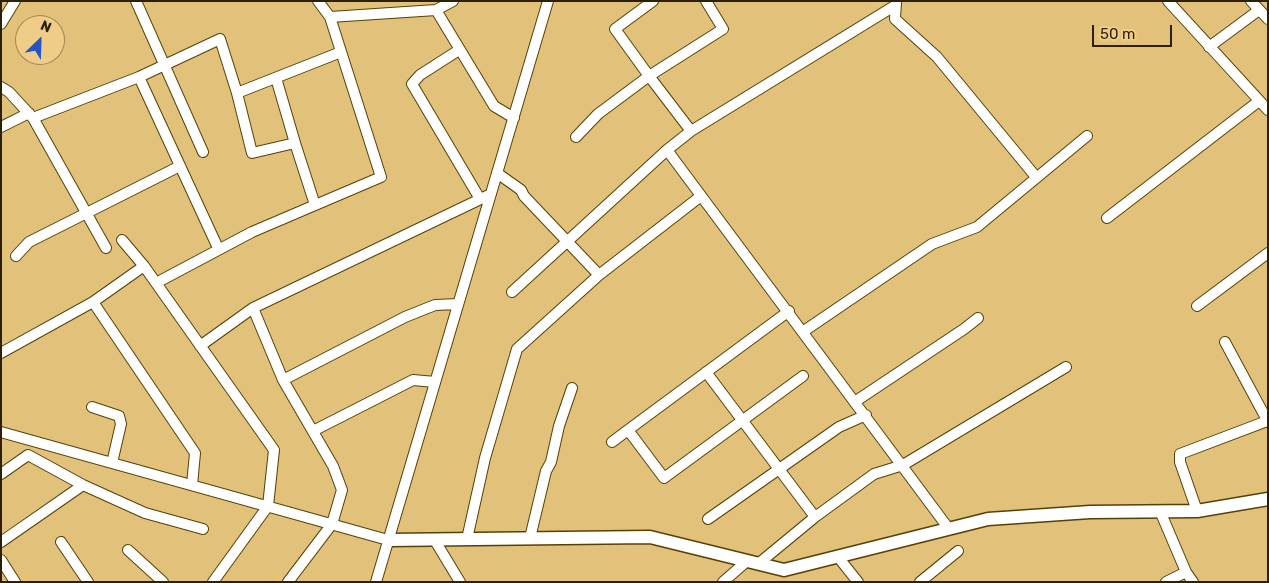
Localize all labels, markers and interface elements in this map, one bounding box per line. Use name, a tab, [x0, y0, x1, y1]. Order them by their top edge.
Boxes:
north arrow	[15, 15, 65, 65]
scale bar	[1094, 15, 1174, 47]
text: N	[38, 17, 54, 37]
text: 50 m	[1100, 25, 1135, 43]

